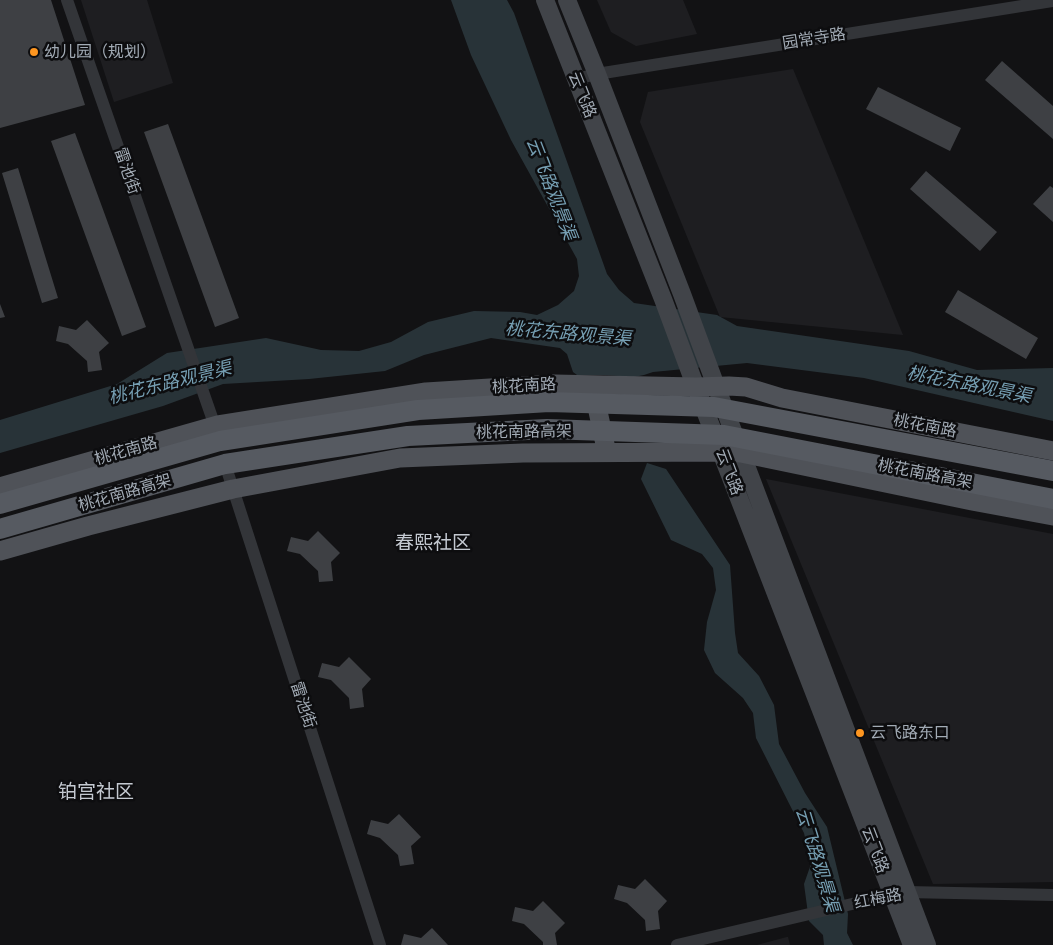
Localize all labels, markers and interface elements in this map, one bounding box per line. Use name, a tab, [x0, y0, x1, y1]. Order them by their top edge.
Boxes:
street label: 园常寺路	[781, 25, 847, 53]
place label: 幼儿园（规划）	[44, 42, 156, 62]
marker: 幼儿园（规划）	[28, 46, 40, 58]
street label: 云飞路	[564, 69, 600, 121]
water label: 云飞路观景渠	[522, 135, 580, 243]
street label: 雷池街	[110, 145, 144, 197]
water label: 桃花东路观景渠	[504, 318, 632, 350]
water label: 桃花东路观景渠	[106, 357, 234, 409]
water label: 桃花东路观景渠	[905, 362, 1033, 408]
street label: 桃花南路	[492, 375, 556, 397]
street label: 桃花南路	[892, 410, 958, 442]
street label: 桃花南路高架	[476, 422, 572, 442]
street label: 桃花南路	[93, 433, 159, 469]
street label: 云飞路	[711, 446, 747, 498]
street label: 桃花南路高架	[876, 455, 974, 493]
street label: 桃花南路高架	[76, 471, 174, 515]
district label: 春熙社区	[395, 532, 471, 554]
street label: 雷池街	[286, 679, 320, 731]
place label: 云飞路东口	[870, 723, 950, 743]
marker: 云飞路东口	[854, 727, 866, 739]
district label: 铂宫社区	[58, 781, 134, 803]
water label: 云飞路观景渠	[791, 805, 843, 915]
street label: 云飞路	[857, 824, 893, 876]
street label: 红梅路	[853, 885, 903, 913]

